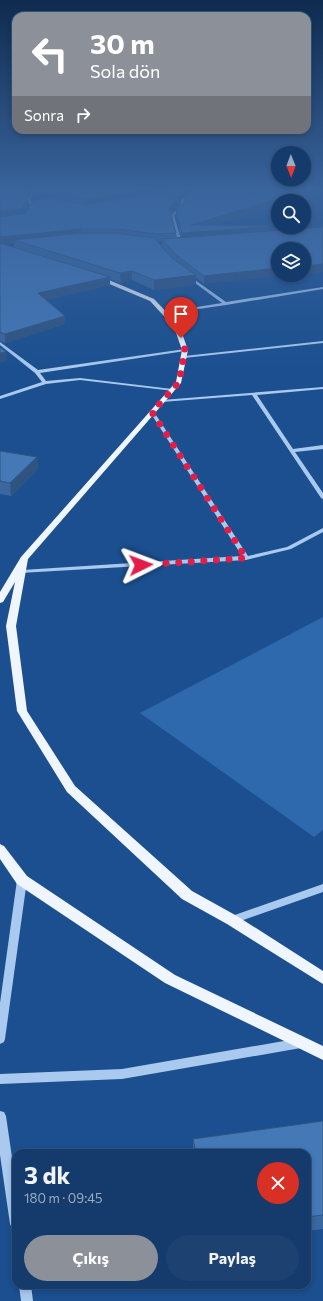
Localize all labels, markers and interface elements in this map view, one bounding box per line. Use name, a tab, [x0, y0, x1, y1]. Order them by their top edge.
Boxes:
text: 30 m	[90, 26, 155, 60]
icon: left	[24, 28, 76, 80]
text: Sola dön	[90, 60, 160, 82]
icon: right	[72, 104, 94, 126]
text: Sonra	[24, 106, 64, 124]
north arrow	[271, 146, 311, 186]
map controls	[271, 146, 311, 282]
button: search	[271, 194, 311, 234]
button: layers	[271, 242, 311, 282]
pin	[164, 297, 198, 338]
icon: arrive	[170, 303, 192, 325]
position arrow	[120, 544, 162, 586]
text: 3 dk	[24, 1160, 70, 1189]
button: close	[257, 1162, 299, 1204]
text: 180 m · 09:45	[24, 1190, 103, 1206]
button: Çıkış	[24, 1235, 158, 1281]
button: Paylaş	[166, 1235, 299, 1281]

